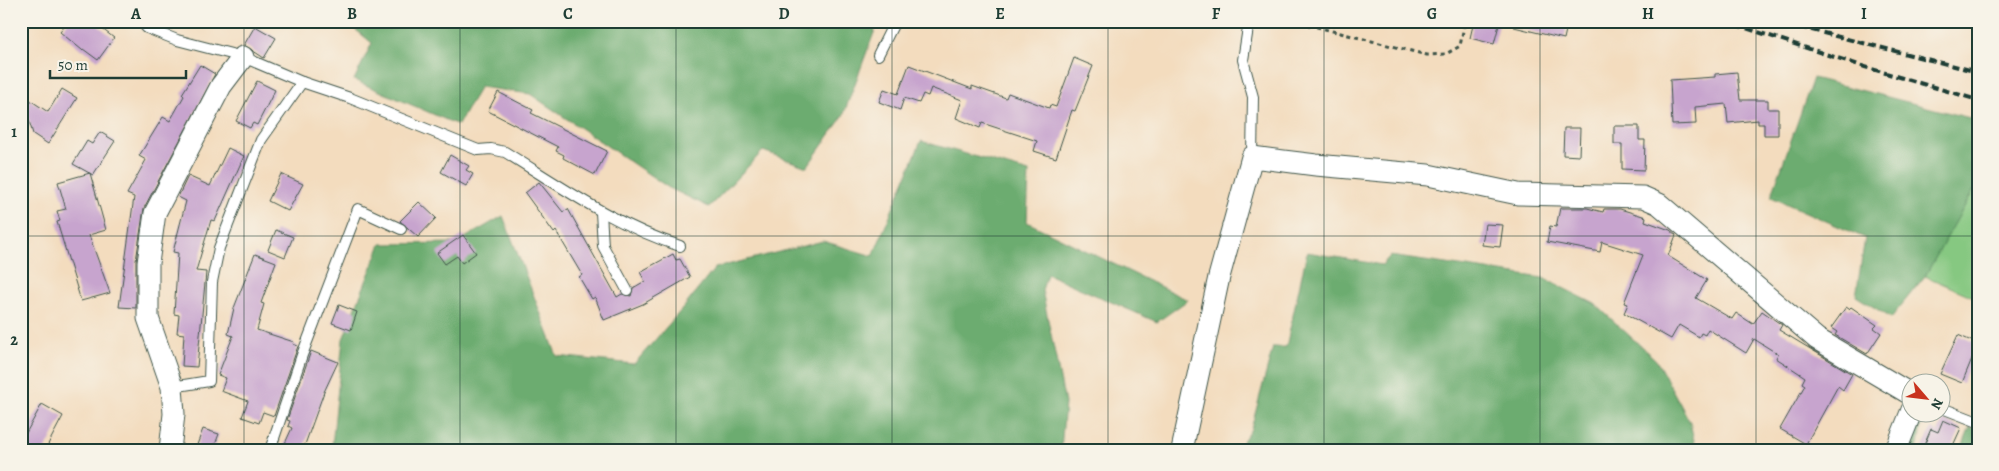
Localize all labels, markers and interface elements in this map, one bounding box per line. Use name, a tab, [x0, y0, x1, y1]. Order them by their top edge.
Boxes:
text: A	[130, 3, 142, 25]
text: B	[347, 3, 357, 25]
text: C	[563, 3, 573, 25]
text: D	[778, 3, 790, 25]
text: E	[995, 3, 1005, 25]
text: F	[1212, 3, 1221, 25]
text: G	[1427, 3, 1437, 25]
text: H	[1642, 3, 1654, 25]
text: I	[1861, 3, 1867, 25]
scale bar	[50, 48, 186, 80]
text: 50 m	[58, 55, 88, 75]
text: 1	[11, 121, 17, 143]
text: 2	[10, 329, 18, 351]
north arrow	[1902, 374, 1952, 424]
text: N	[1926, 395, 1948, 413]

